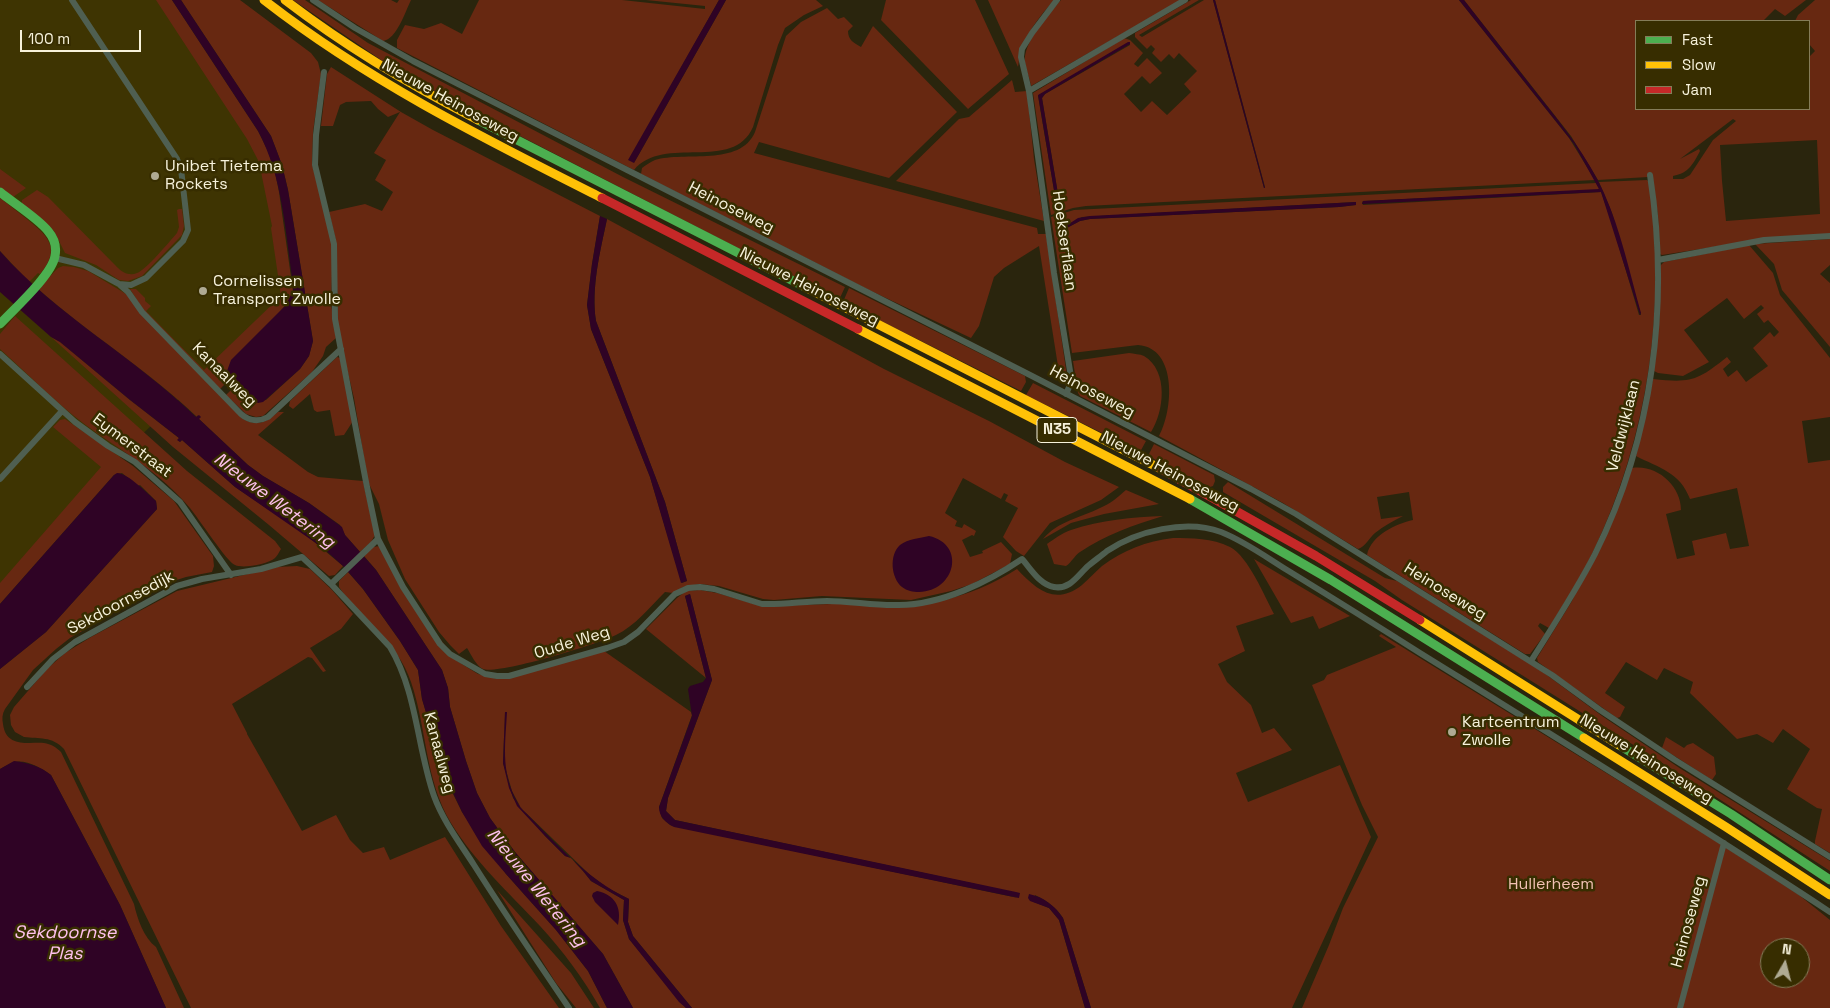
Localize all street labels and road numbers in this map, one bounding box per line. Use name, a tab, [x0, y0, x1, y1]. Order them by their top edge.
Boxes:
street label: Nieuwe Heinoseweg	[378, 55, 522, 147]
street label: Heinoseweg	[685, 178, 777, 238]
street label: Hoekserflaan	[1047, 190, 1081, 292]
street label: Nieuwe Heinoseweg	[736, 244, 882, 330]
street label: Kanaalweg	[188, 339, 260, 411]
street label: Heinoseweg	[1046, 362, 1138, 422]
street label: Veldwijklaan	[1603, 378, 1645, 474]
street label: Eymerstraat	[88, 410, 176, 482]
road number: N35	[1037, 418, 1077, 442]
street label: Nieuwe Heinoseweg	[1098, 427, 1242, 517]
street label: Heinoseweg	[1400, 559, 1490, 625]
street label: Sekdoornsedijk	[64, 567, 178, 639]
street label: Oude Weg	[532, 622, 612, 664]
street label: Kanaalweg	[419, 710, 459, 796]
street label: Nieuwe Heinoseweg	[1576, 710, 1716, 808]
street label: Heinoseweg	[1668, 874, 1710, 970]

